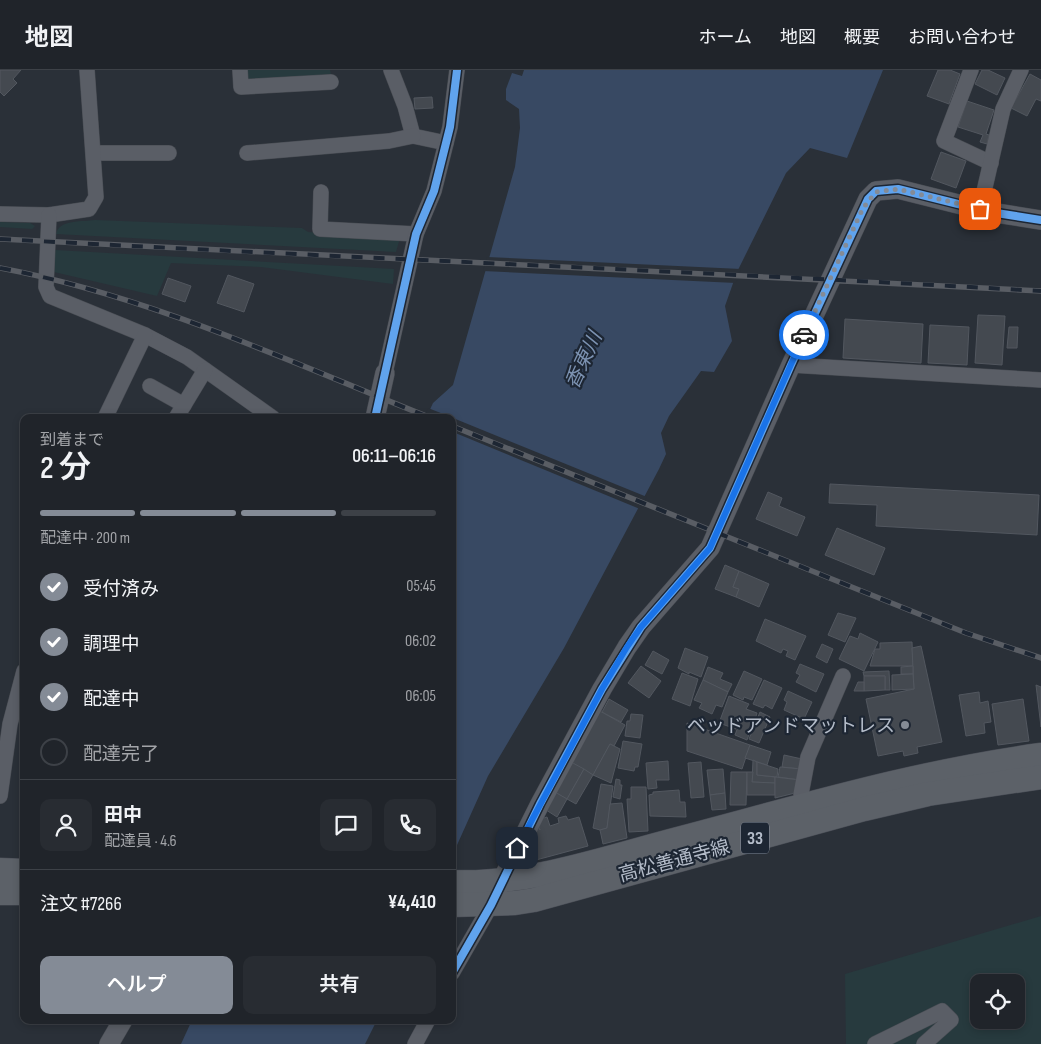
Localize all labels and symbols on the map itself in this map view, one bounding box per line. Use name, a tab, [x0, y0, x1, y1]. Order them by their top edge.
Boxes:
pin	[959, 188, 1001, 230]
courier	[779, 310, 829, 360]
water label: 香東川	[560, 326, 608, 393]
place label: ベッドアンドマットレス	[687, 715, 895, 738]
marker: ベッドアンドマットレス	[899, 719, 911, 731]
road number: 33	[741, 822, 769, 854]
pin	[496, 827, 538, 869]
street label: 高松善通寺線	[616, 836, 732, 887]

